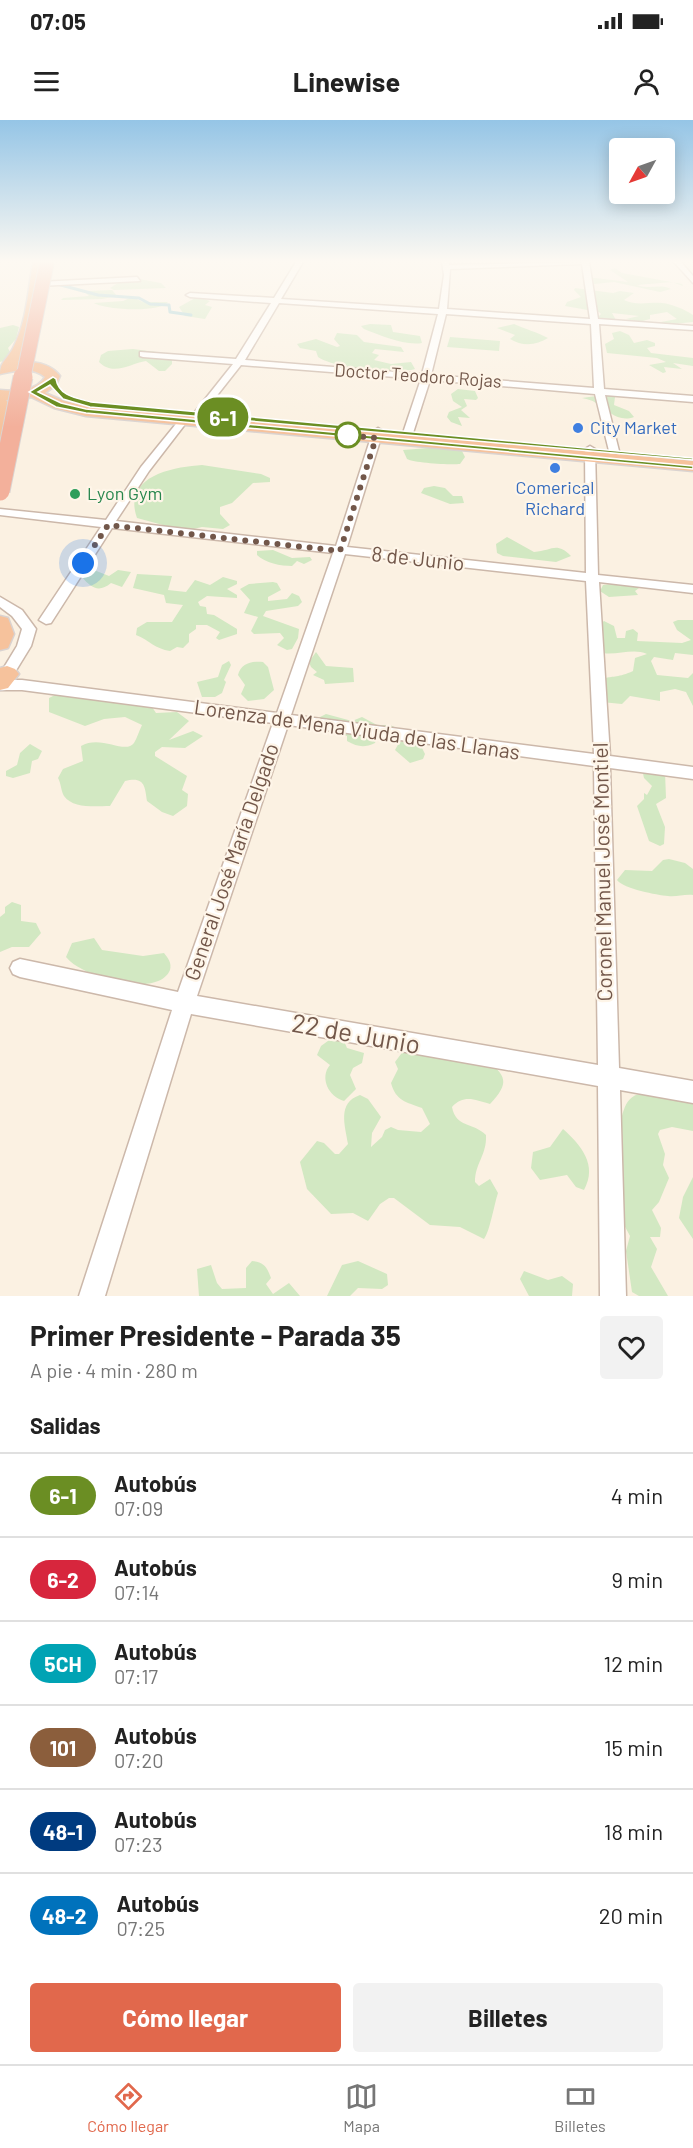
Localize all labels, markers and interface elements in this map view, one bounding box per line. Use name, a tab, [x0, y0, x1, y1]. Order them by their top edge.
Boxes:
text: 07:05	[30, 8, 86, 34]
icon: menu	[30, 65, 63, 98]
text: Linewise	[293, 65, 400, 97]
icon: person	[630, 65, 663, 98]
north arrow	[609, 138, 675, 204]
map controls	[609, 138, 675, 204]
street label: Doctor Teodoro Rojas	[334, 358, 502, 392]
line badge: 6-1	[188, 398, 258, 436]
text: 6-1	[209, 405, 237, 430]
place label: City Market	[590, 416, 677, 438]
marker: City Market	[571, 421, 585, 435]
unlabelled marker	[335, 422, 361, 448]
marker: Comerical Richard	[548, 461, 562, 475]
place label: Comerical Richard	[516, 476, 594, 519]
place label: Lyon Gym	[87, 482, 162, 504]
marker: Lyon Gym	[68, 487, 82, 501]
street label: 8 de Junio	[370, 540, 466, 575]
your location	[68, 548, 98, 578]
street label: Lorenza de Mena Viuda de las Llanas	[193, 693, 522, 764]
street label: General José María Delgado	[178, 739, 283, 984]
street label: Coronel Manuel José Montiel	[587, 742, 616, 1002]
street label: 22 de Junio	[290, 1006, 423, 1059]
button: heart	[600, 1316, 663, 1379]
text: Primer Presidente - Parada 35	[30, 1318, 401, 1352]
text: A pie · 4 min · 280 m	[30, 1358, 198, 1382]
text: Salidas	[30, 1412, 101, 1438]
text: Autobús	[114, 1470, 197, 1496]
text: 4 min	[611, 1482, 663, 1508]
text: 6-1	[49, 1483, 77, 1508]
text: 07:09	[114, 1496, 163, 1520]
text: Autobús	[114, 1554, 197, 1580]
text: 9 min	[611, 1566, 663, 1592]
text: 6-2	[47, 1567, 79, 1592]
text: 07:14	[114, 1580, 160, 1604]
text: Autobús	[114, 1638, 197, 1664]
text: 12 min	[603, 1650, 663, 1676]
text: 5CH	[44, 1651, 82, 1676]
text: 07:17	[114, 1664, 158, 1688]
text: Autobús	[114, 1722, 197, 1748]
text: 15 min	[604, 1734, 663, 1760]
text: 101	[50, 1735, 76, 1760]
text: 07:20	[114, 1748, 164, 1772]
text: Autobús	[114, 1806, 197, 1832]
text: 18 min	[604, 1818, 663, 1844]
text: 48-1	[43, 1819, 83, 1844]
text: 07:23	[114, 1832, 162, 1856]
text: Autobús	[116, 1890, 199, 1916]
text: 20 min	[599, 1902, 663, 1928]
text: 48-2	[42, 1903, 86, 1928]
text: 07:25	[116, 1916, 165, 1940]
button: Cómo llegar	[30, 1983, 341, 2052]
button: Billetes	[353, 1983, 663, 2052]
tab: Cómo llegar	[87, 2080, 169, 2135]
tab: Mapa	[343, 2080, 380, 2135]
tab: Billetes	[554, 2080, 606, 2135]

